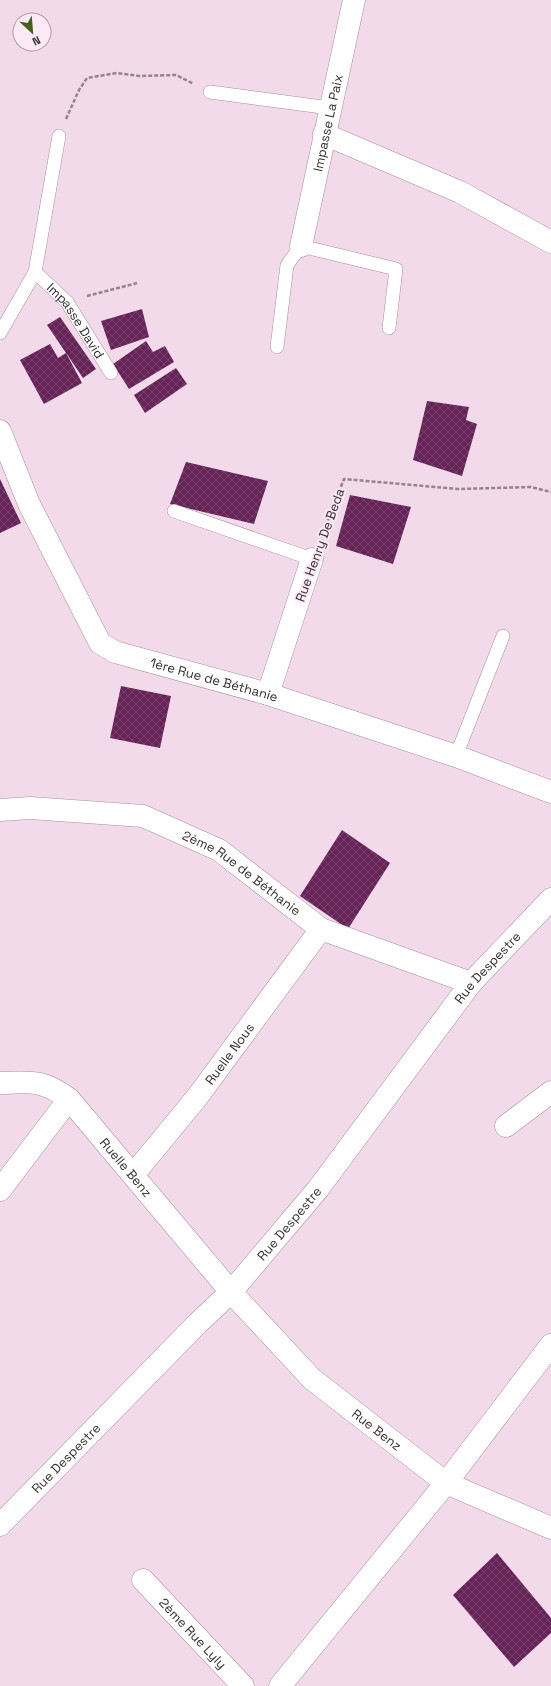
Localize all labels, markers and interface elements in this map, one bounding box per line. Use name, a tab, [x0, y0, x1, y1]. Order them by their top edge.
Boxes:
north arrow	[12, 12, 52, 52]
text: N	[30, 33, 43, 49]
street label: Impasse La Paix	[309, 72, 346, 173]
street label: Impasse David	[43, 279, 108, 362]
street label: Rue Henry De Beda	[292, 486, 349, 604]
street label: 1ère Rue de Béthanie	[148, 654, 280, 705]
street label: 2ème Rue de Béthanie	[180, 826, 305, 919]
street label: Rue Despestre	[450, 928, 524, 1007]
street label: Ruelle Nous	[201, 1019, 258, 1088]
street label: Ruelle Benz	[96, 1134, 156, 1200]
street label: Rue Despestre	[253, 1183, 325, 1264]
street label: Rue Benz	[349, 1405, 405, 1454]
street label: Rue Despestre	[28, 1419, 104, 1497]
street label: 2ème Rue Lyly	[156, 1594, 231, 1672]

